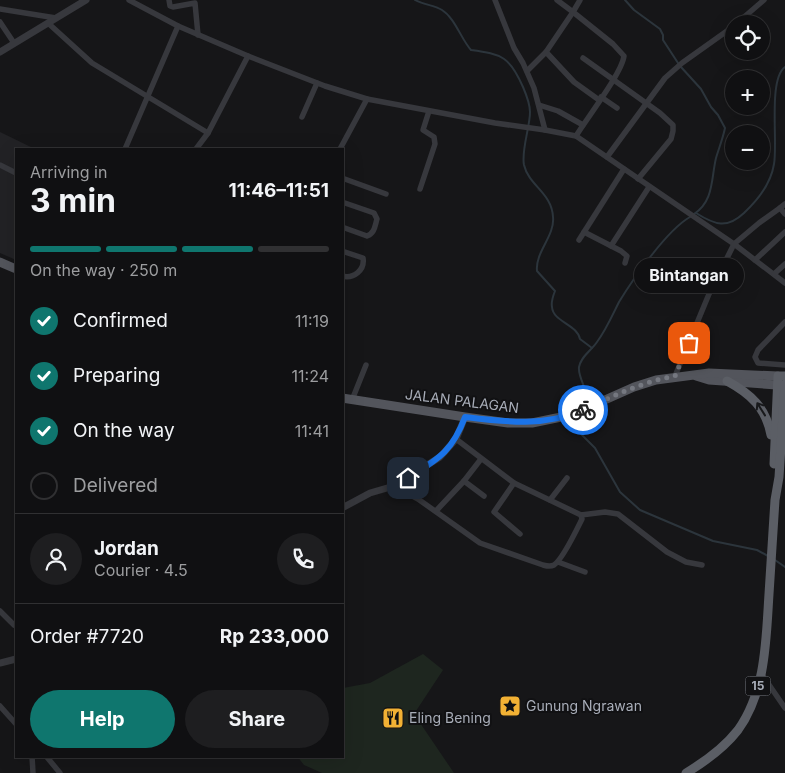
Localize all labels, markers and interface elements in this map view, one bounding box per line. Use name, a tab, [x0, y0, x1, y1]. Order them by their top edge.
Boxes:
map controls	[725, 15, 770, 170]
button: locate	[725, 15, 770, 60]
button: +	[725, 70, 770, 115]
button: −	[725, 125, 770, 170]
text: Arriving in	[30, 162, 107, 182]
text: 11:46–11:51	[229, 179, 329, 202]
text: 3 min	[30, 181, 116, 220]
callout: Bintangan	[634, 258, 744, 293]
text: On the way · 250 m	[30, 260, 177, 280]
text: Bintangan	[649, 265, 729, 285]
icon: check	[30, 307, 58, 335]
text: Confirmed	[73, 309, 168, 332]
text: 11:19	[295, 311, 329, 331]
pin	[668, 322, 710, 364]
icon: bag	[675, 329, 703, 357]
icon: check	[30, 362, 58, 390]
text: Preparing	[73, 364, 160, 387]
text: 11:24	[292, 366, 329, 386]
street label: JALAN PALAGAN	[404, 385, 520, 416]
courier	[558, 385, 608, 435]
icon: bike	[569, 396, 597, 424]
one-way arrow	[756, 403, 766, 417]
icon: check	[30, 417, 58, 445]
text: On the way	[73, 419, 175, 442]
text: 11:41	[295, 421, 329, 441]
pin	[387, 457, 429, 499]
icon: home	[394, 464, 422, 492]
text: Delivered	[73, 474, 158, 497]
button: person	[30, 533, 82, 585]
button: phone	[277, 533, 329, 585]
text: Jordan	[94, 537, 159, 560]
text: Courier · 4.5	[94, 560, 188, 580]
text: Order #7720	[30, 625, 144, 648]
text: Rp 233,000	[220, 625, 329, 648]
road number: 15	[746, 676, 770, 696]
button: Help	[30, 690, 175, 748]
button: Share	[185, 690, 329, 748]
place icon: Gunung Ngrawan	[498, 694, 522, 718]
place label: Gunung Ngrawan	[526, 697, 642, 714]
restaurant icon: Eling Bening	[381, 706, 405, 730]
place label: Eling Bening	[409, 709, 491, 726]

